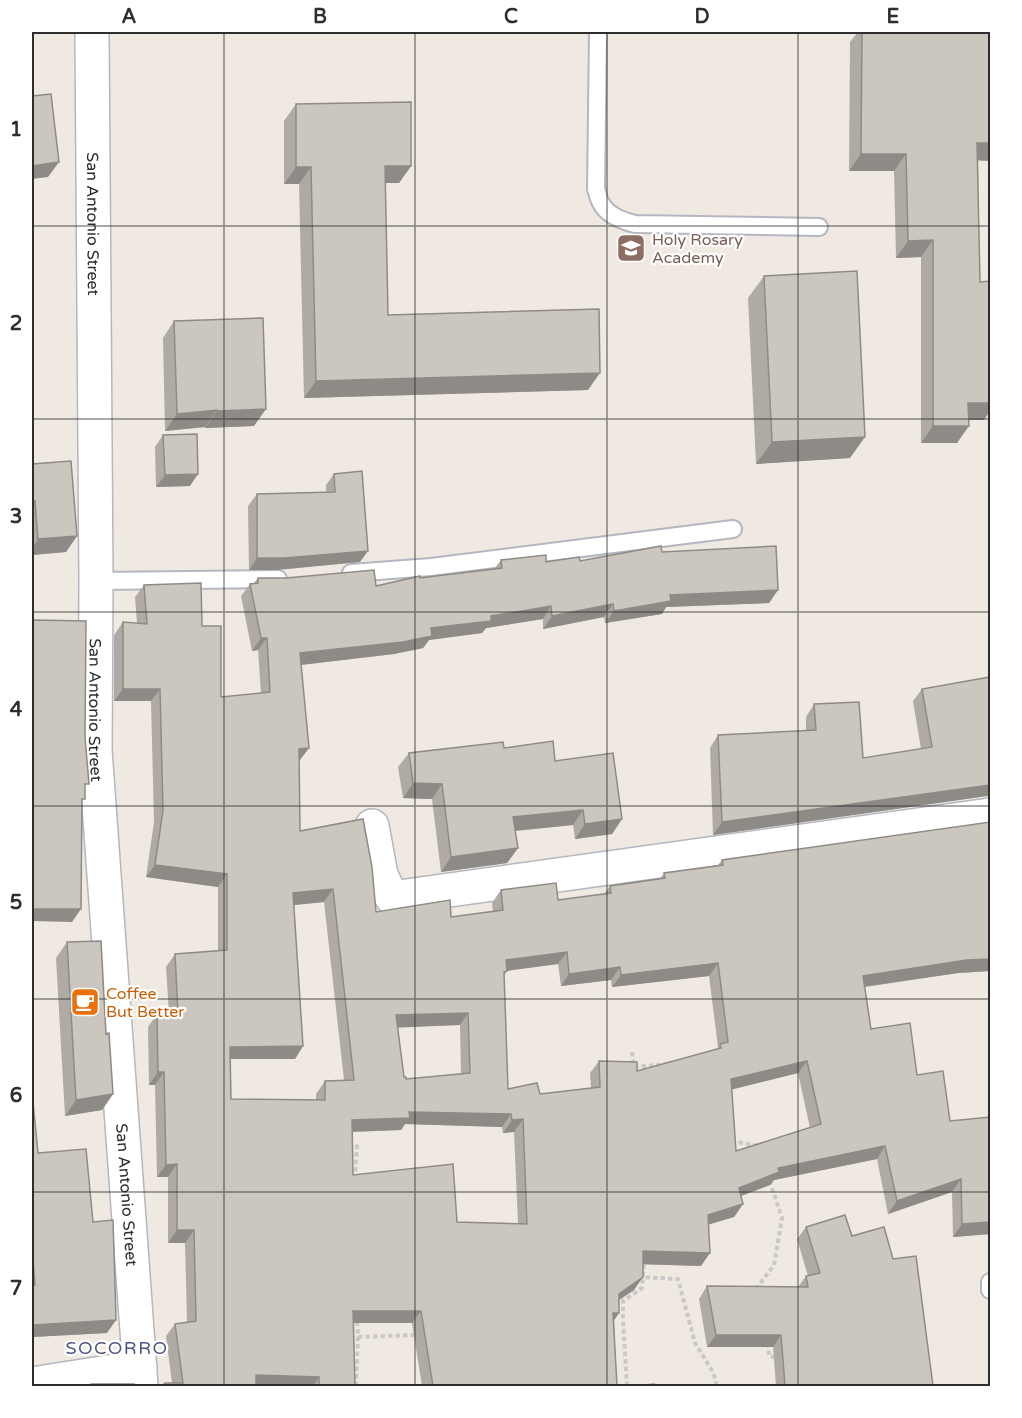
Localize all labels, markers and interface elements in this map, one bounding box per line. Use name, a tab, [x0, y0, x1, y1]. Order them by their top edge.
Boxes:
text: A	[122, 5, 137, 29]
text: B	[313, 5, 327, 29]
text: C	[504, 5, 518, 29]
text: D	[694, 5, 710, 29]
text: E	[887, 5, 900, 29]
text: 1	[10, 118, 22, 142]
street label: San Antonio Street	[82, 152, 103, 296]
place label: Holy Rosary Academy	[652, 230, 743, 268]
school or university icon: Holy Rosary Academy	[615, 232, 647, 264]
text: 2	[10, 312, 22, 336]
text: 3	[10, 505, 22, 529]
street label: San Antonio Street	[84, 638, 106, 782]
text: 4	[10, 698, 23, 722]
text: 5	[10, 891, 22, 915]
place label: Coffee But Better	[106, 984, 185, 1022]
cafe icon: Coffee But Better	[69, 986, 101, 1018]
text: 6	[10, 1084, 22, 1108]
street label: San Antonio Street	[111, 1123, 141, 1267]
text: 7	[10, 1277, 22, 1301]
district label: SOCORRO	[65, 1337, 169, 1359]

